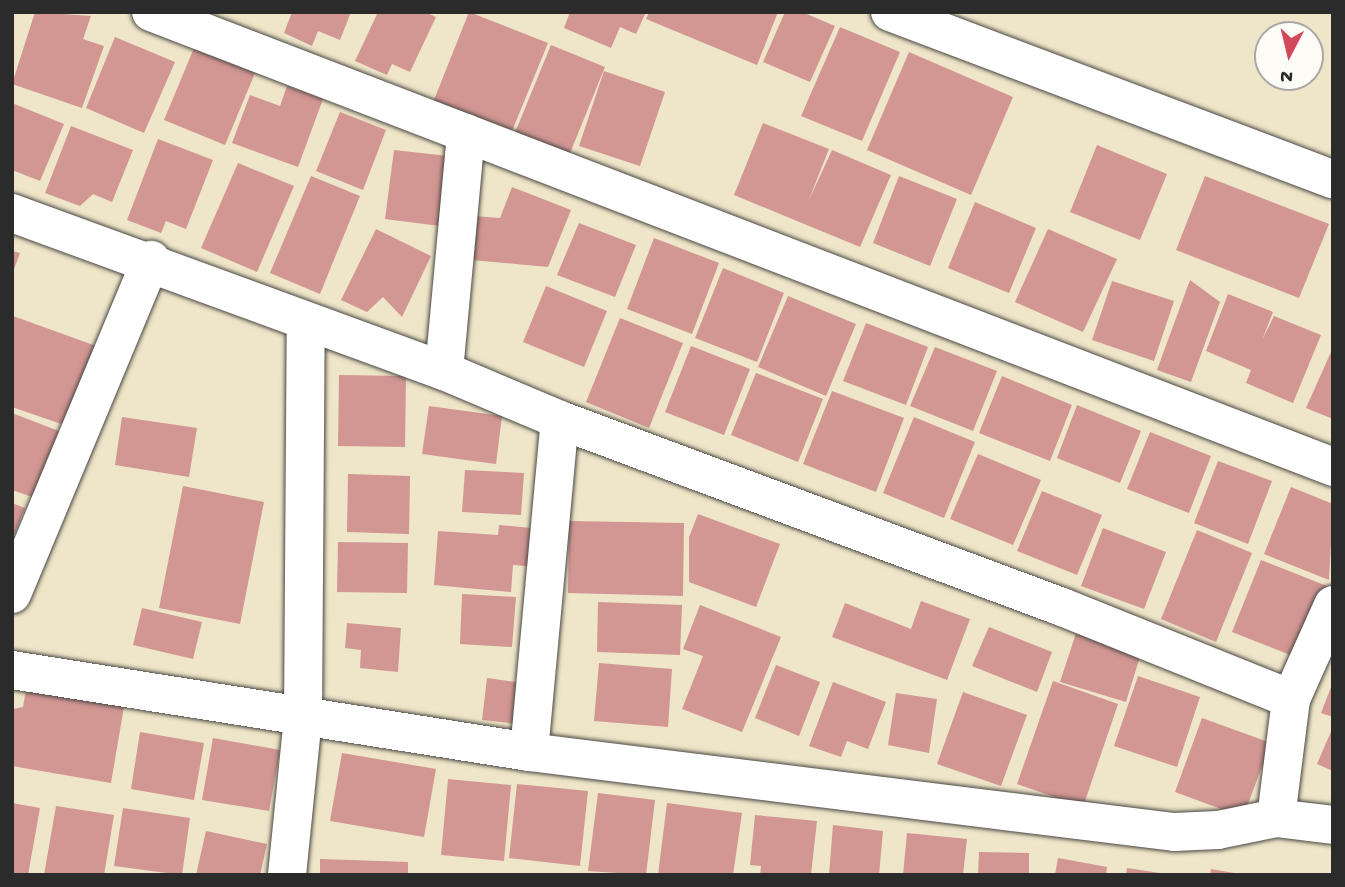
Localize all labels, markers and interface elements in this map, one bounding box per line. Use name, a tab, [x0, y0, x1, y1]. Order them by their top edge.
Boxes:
north arrow	[1254, 21, 1324, 91]
text: N	[1279, 63, 1294, 88]

